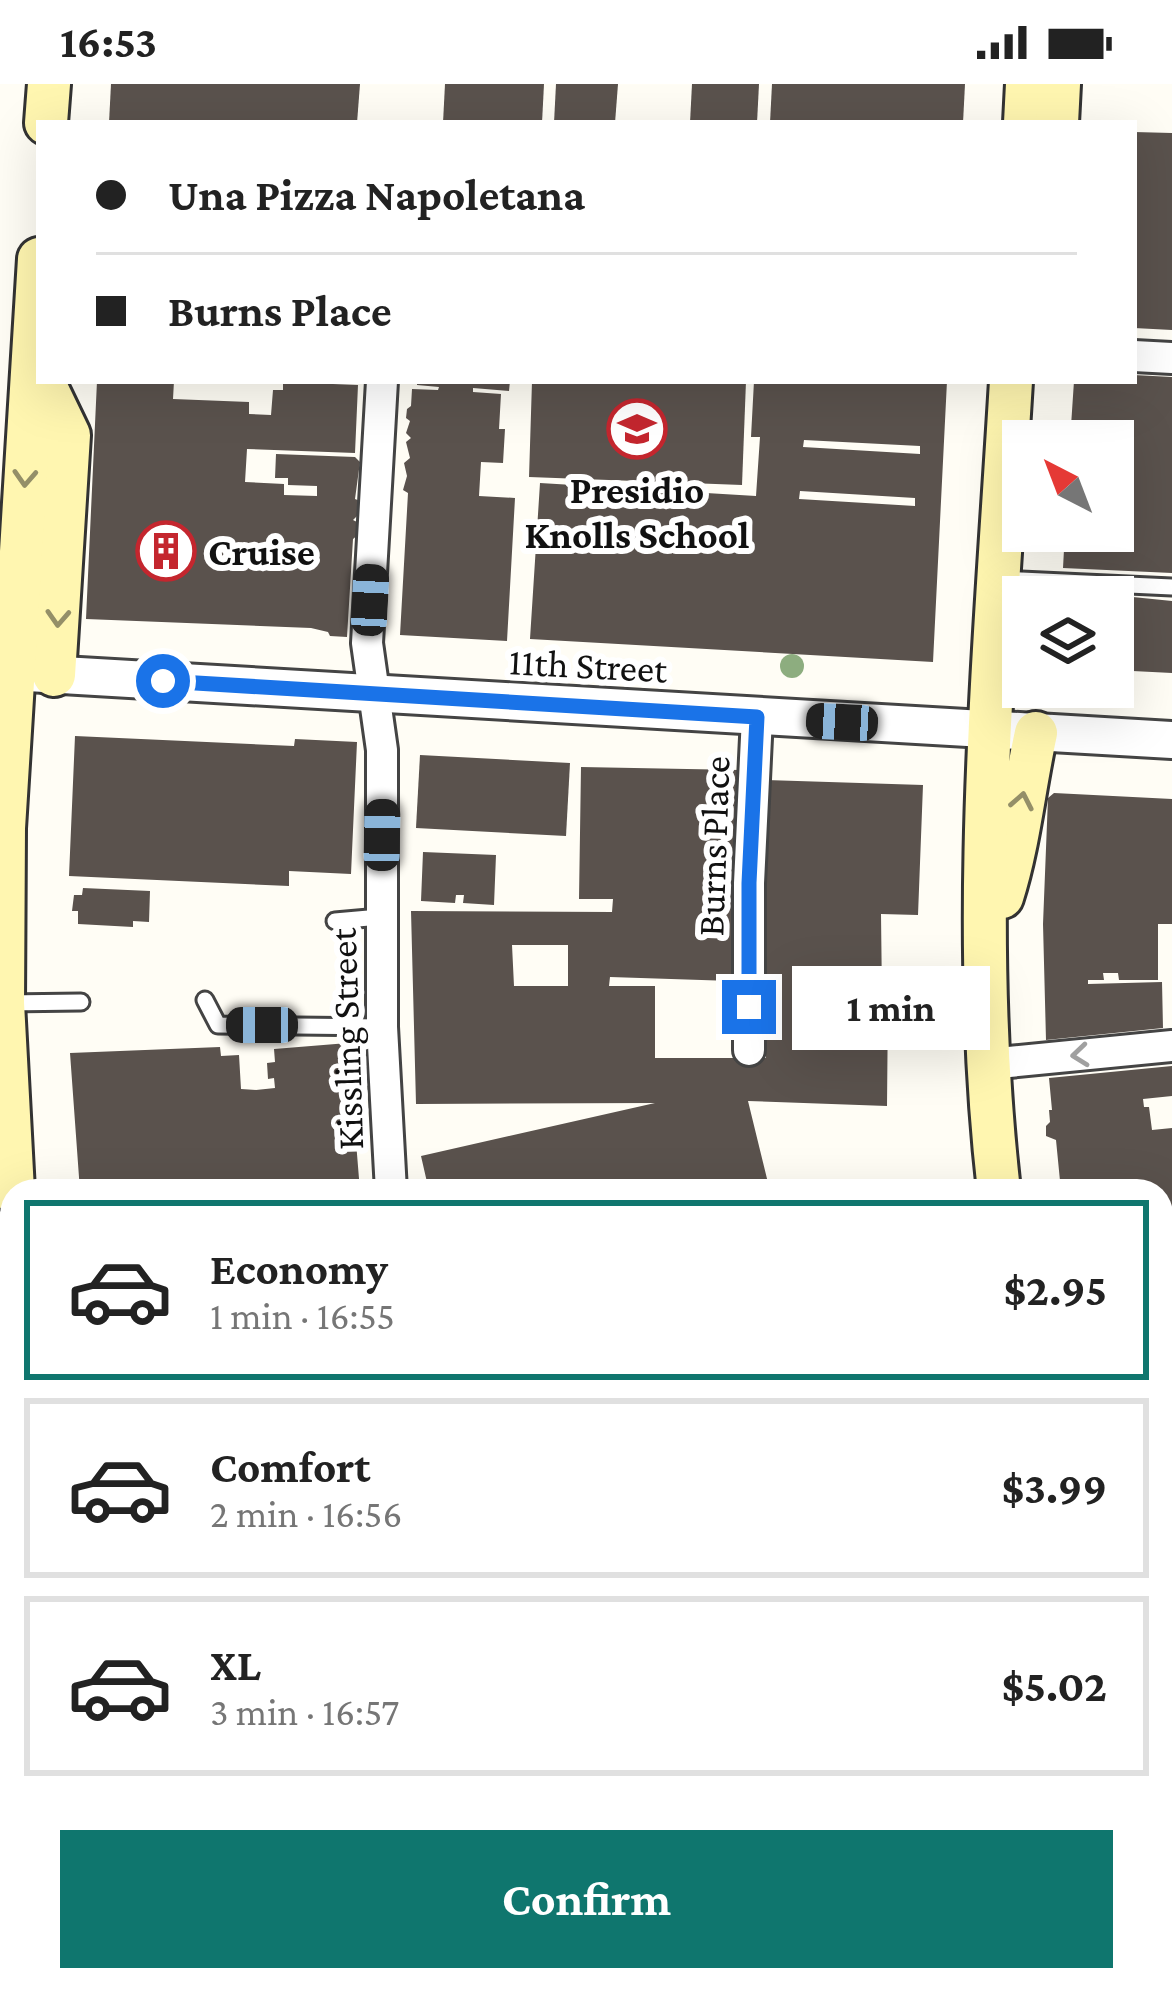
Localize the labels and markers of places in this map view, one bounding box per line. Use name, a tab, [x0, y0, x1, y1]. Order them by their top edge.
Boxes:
school or university icon: Presidio Knolls School	[606, 398, 668, 460]
place label: Presidio Knolls School	[525, 468, 749, 556]
building icon: Cruise	[135, 520, 197, 582]
place label: Cruise	[208, 530, 315, 573]

